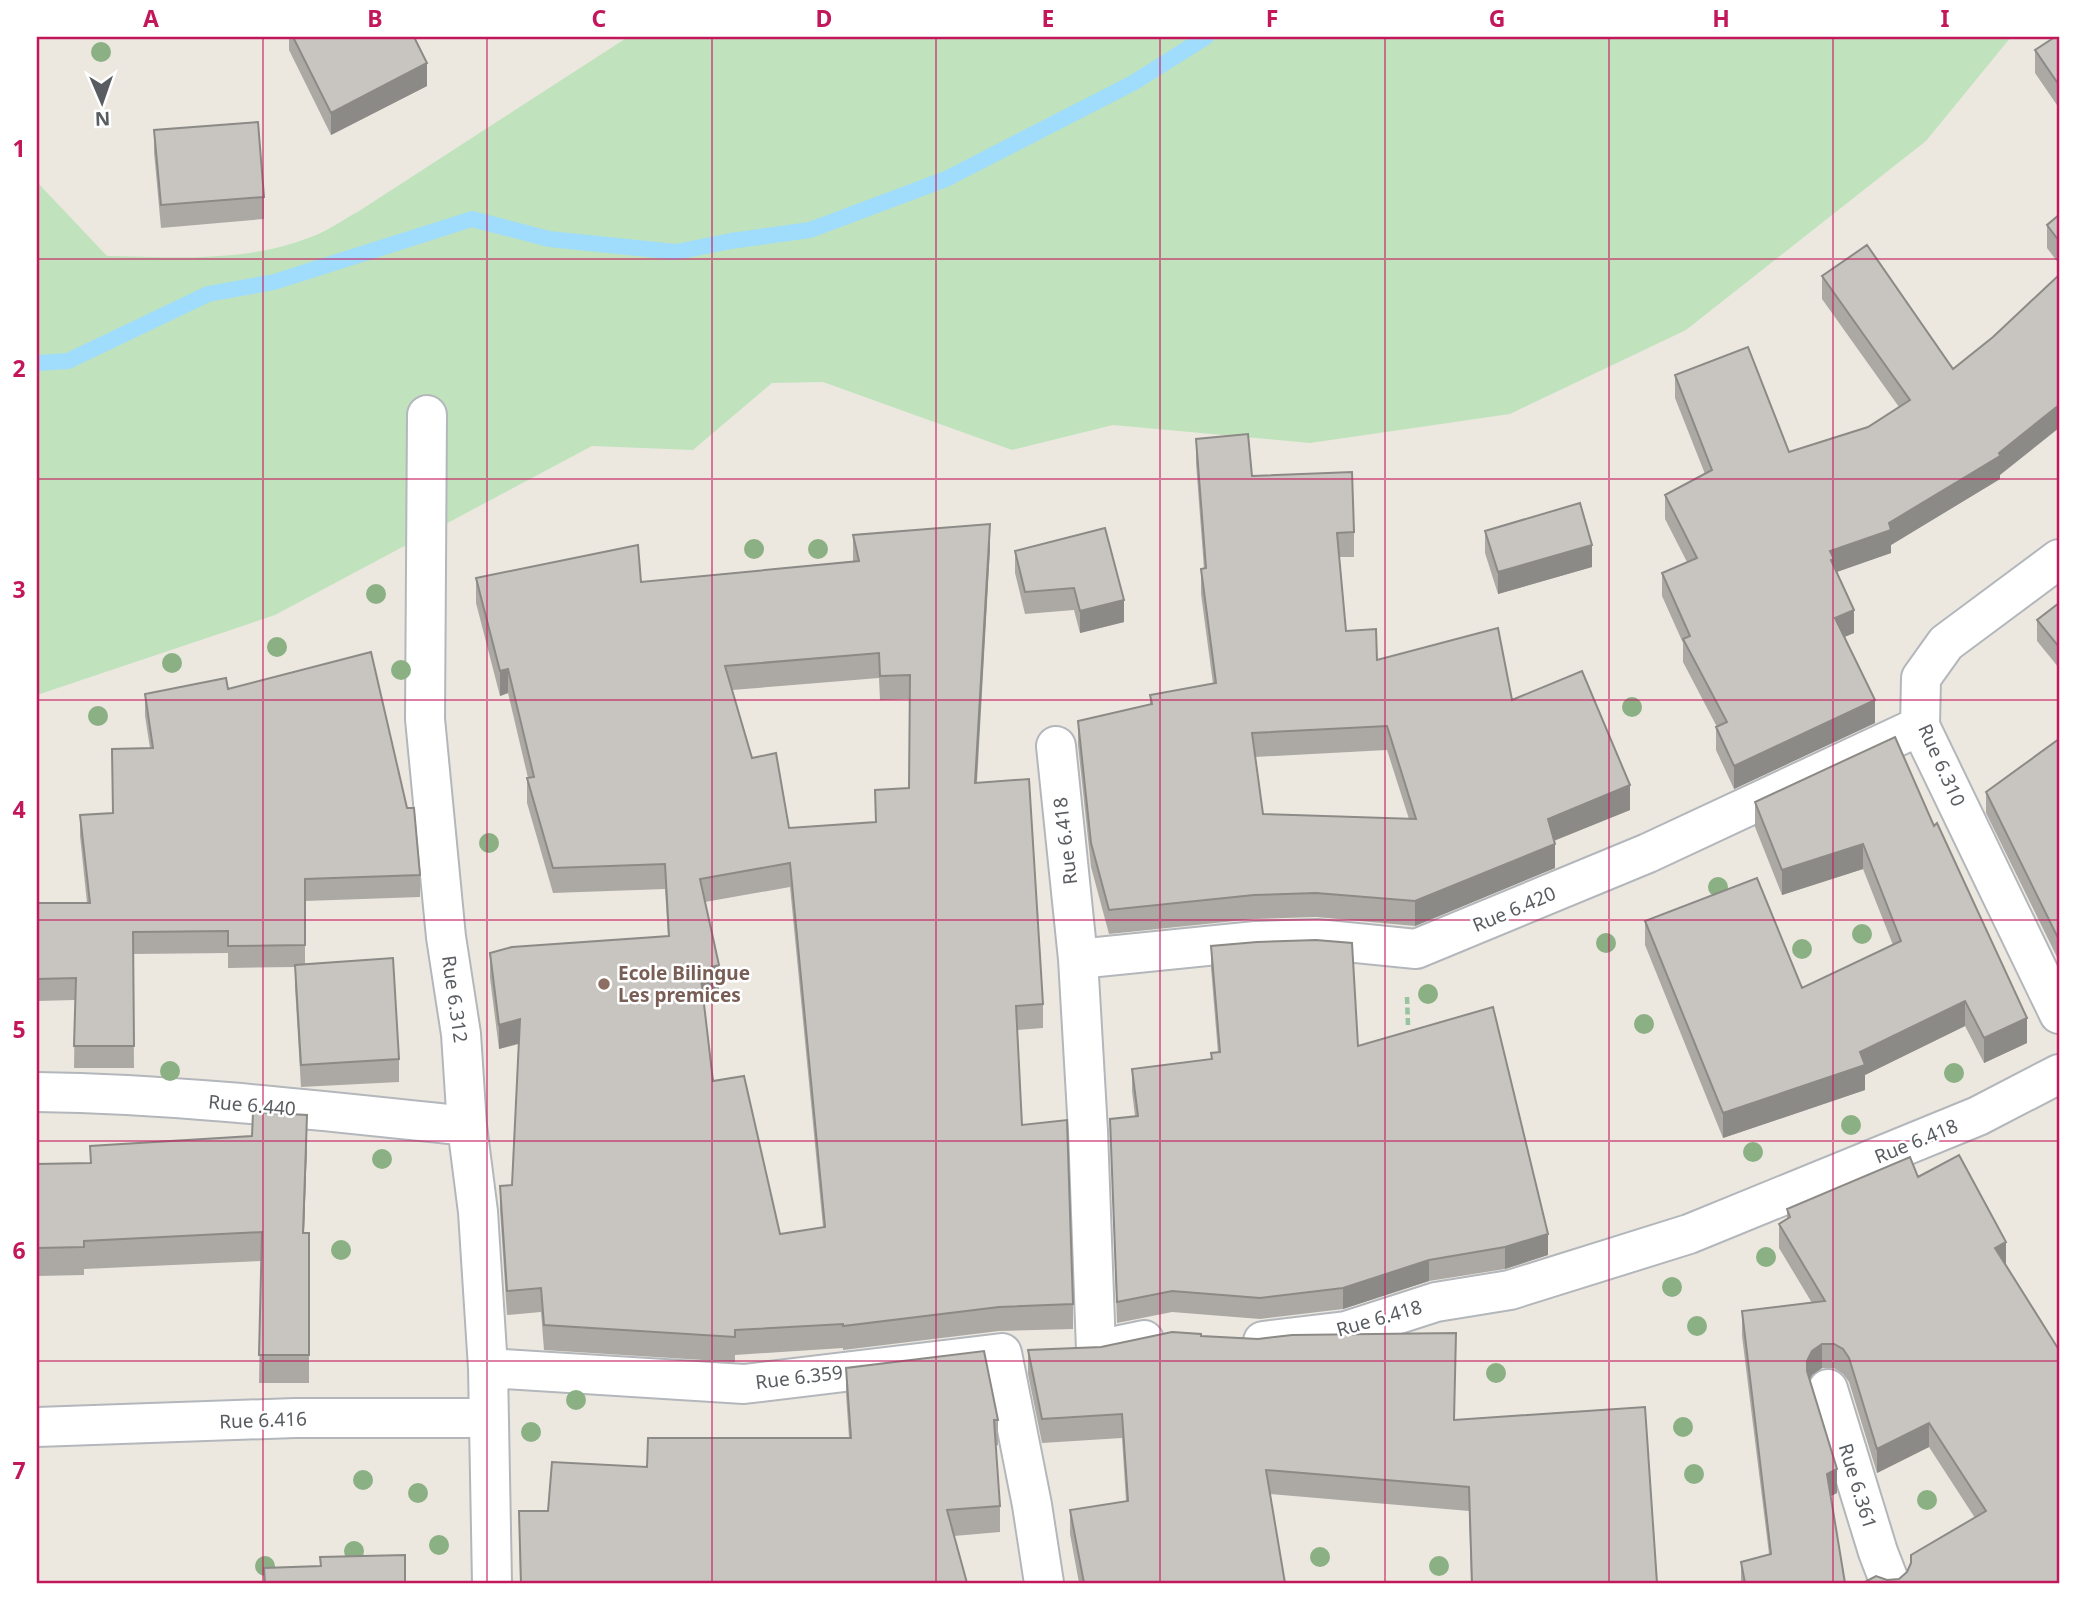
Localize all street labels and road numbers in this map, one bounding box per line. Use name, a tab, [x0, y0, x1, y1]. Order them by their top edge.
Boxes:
street label: Rue 6.310	[1912, 720, 1972, 810]
street label: Rue 6.418	[1047, 796, 1083, 886]
street label: Rue 6.420	[1469, 880, 1559, 938]
street label: Rue 6.312	[436, 954, 474, 1044]
street label: Rue 6.440	[207, 1088, 297, 1122]
street label: Rue 6.418	[1870, 1113, 1962, 1169]
street label: Rue 6.418	[1333, 1293, 1425, 1343]
street label: Rue 6.359	[754, 1359, 844, 1395]
street label: Rue 6.416	[219, 1405, 307, 1435]
street label: Rue 6.361	[1833, 1440, 1883, 1532]

